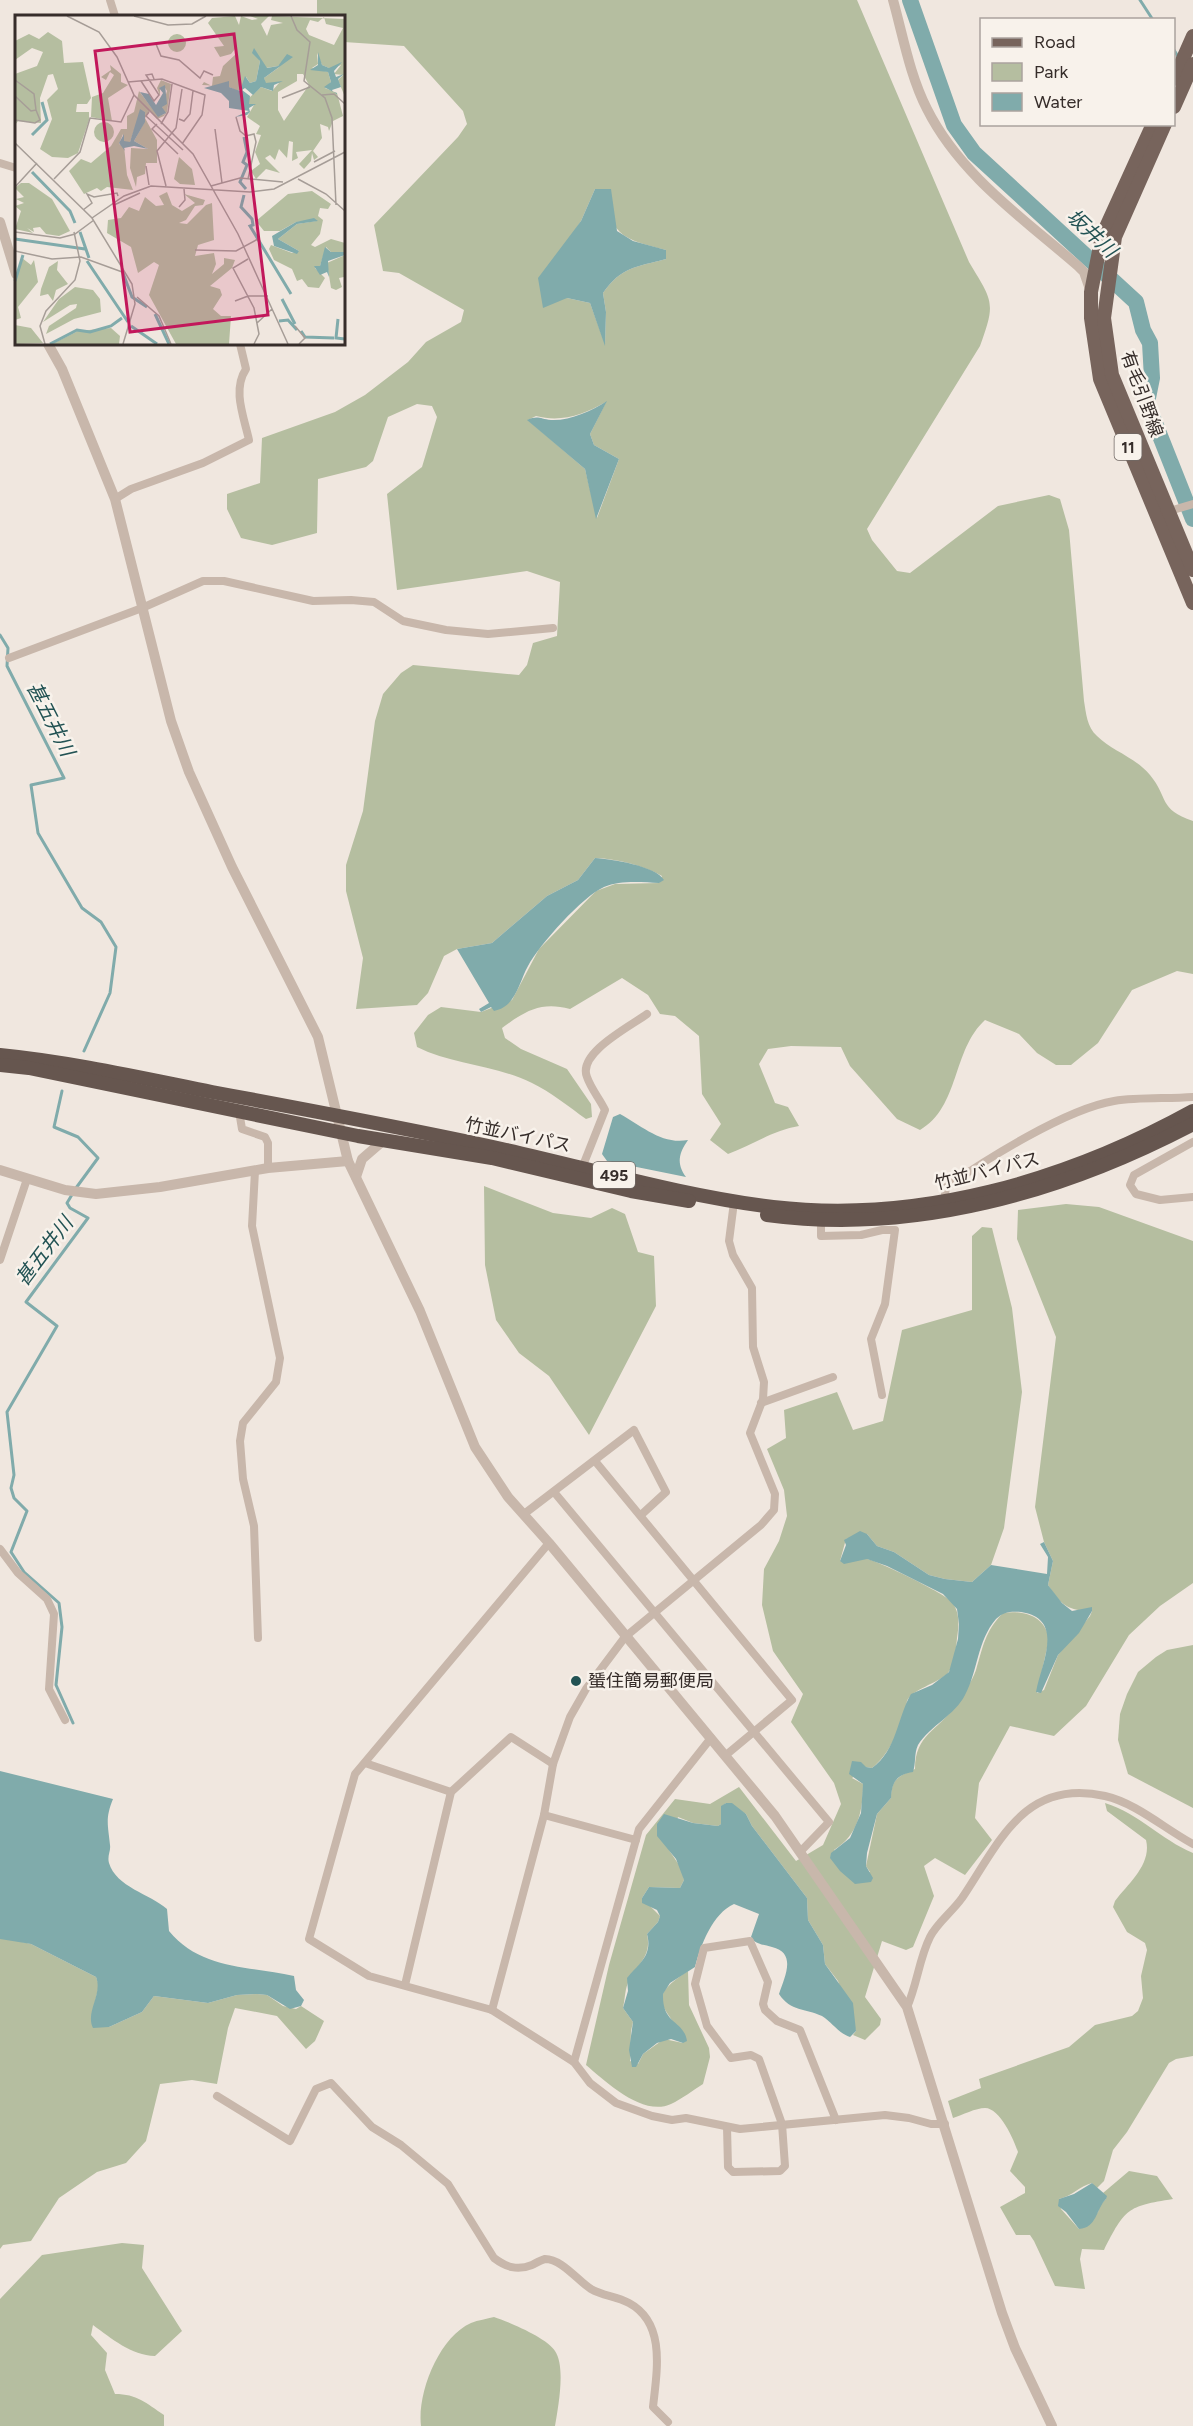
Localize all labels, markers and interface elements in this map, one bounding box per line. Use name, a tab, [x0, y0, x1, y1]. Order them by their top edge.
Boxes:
inset map	[15, 15, 345, 345]
legend	[980, 18, 1175, 126]
text: Road	[1034, 31, 1075, 53]
text: Park	[1034, 61, 1069, 83]
text: Water	[1034, 91, 1082, 113]
water label: 坂井川	[1062, 204, 1124, 264]
street label: 有毛引野線	[1116, 348, 1168, 440]
road number: 11	[1114, 434, 1142, 460]
water label: 甚五井川	[22, 678, 81, 762]
street label: 竹並バイパス	[463, 1113, 573, 1157]
street label: 竹並バイパス	[932, 1147, 1042, 1195]
road number: 495	[593, 1162, 635, 1188]
water label: 甚五井川	[10, 1210, 79, 1290]
place label: 蜑住簡易郵便局	[588, 1670, 714, 1692]
marker: 蜑住簡易郵便局	[569, 1674, 583, 1688]

